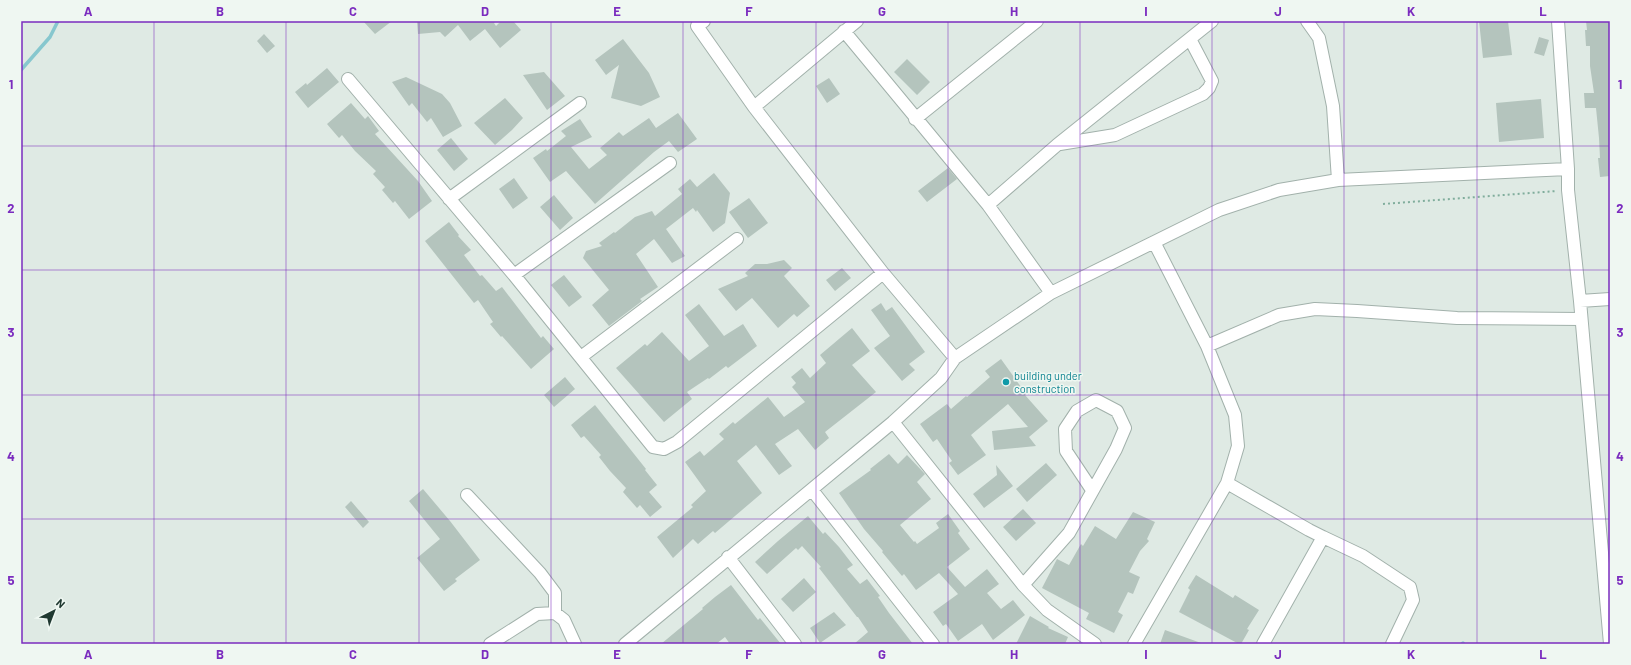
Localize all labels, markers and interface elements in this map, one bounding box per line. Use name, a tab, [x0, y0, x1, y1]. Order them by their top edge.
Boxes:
text: A	[84, 3, 93, 19]
text: B	[216, 3, 224, 19]
text: C	[349, 3, 357, 19]
text: D	[481, 3, 489, 19]
text: E	[613, 3, 621, 19]
text: F	[745, 3, 753, 19]
text: G	[878, 3, 886, 19]
text: H	[1010, 3, 1018, 19]
text: I	[1144, 3, 1148, 19]
text: J	[1274, 3, 1282, 19]
text: K	[1407, 3, 1415, 19]
text: L	[1539, 3, 1547, 19]
text: 1	[9, 76, 13, 92]
text: 1	[1618, 76, 1622, 92]
text: 2	[7, 200, 15, 216]
text: 2	[1616, 200, 1624, 216]
text: 3	[7, 324, 15, 340]
text: 3	[1616, 324, 1624, 340]
place label: building under construction	[1014, 369, 1082, 395]
marker: building under construction	[1001, 377, 1011, 387]
text: 4	[7, 448, 15, 464]
text: 4	[1616, 448, 1624, 464]
text: 5	[7, 572, 15, 588]
text: 5	[1616, 572, 1624, 588]
north arrow	[34, 591, 74, 631]
text: N	[54, 596, 68, 610]
text: A	[84, 646, 93, 662]
text: B	[216, 646, 224, 662]
text: C	[349, 646, 357, 662]
text: D	[481, 646, 489, 662]
text: E	[613, 646, 621, 662]
text: F	[745, 646, 753, 662]
text: G	[878, 646, 886, 662]
text: H	[1010, 646, 1018, 662]
text: I	[1144, 646, 1148, 662]
text: J	[1274, 646, 1282, 662]
text: K	[1407, 646, 1415, 662]
text: L	[1539, 646, 1547, 662]

